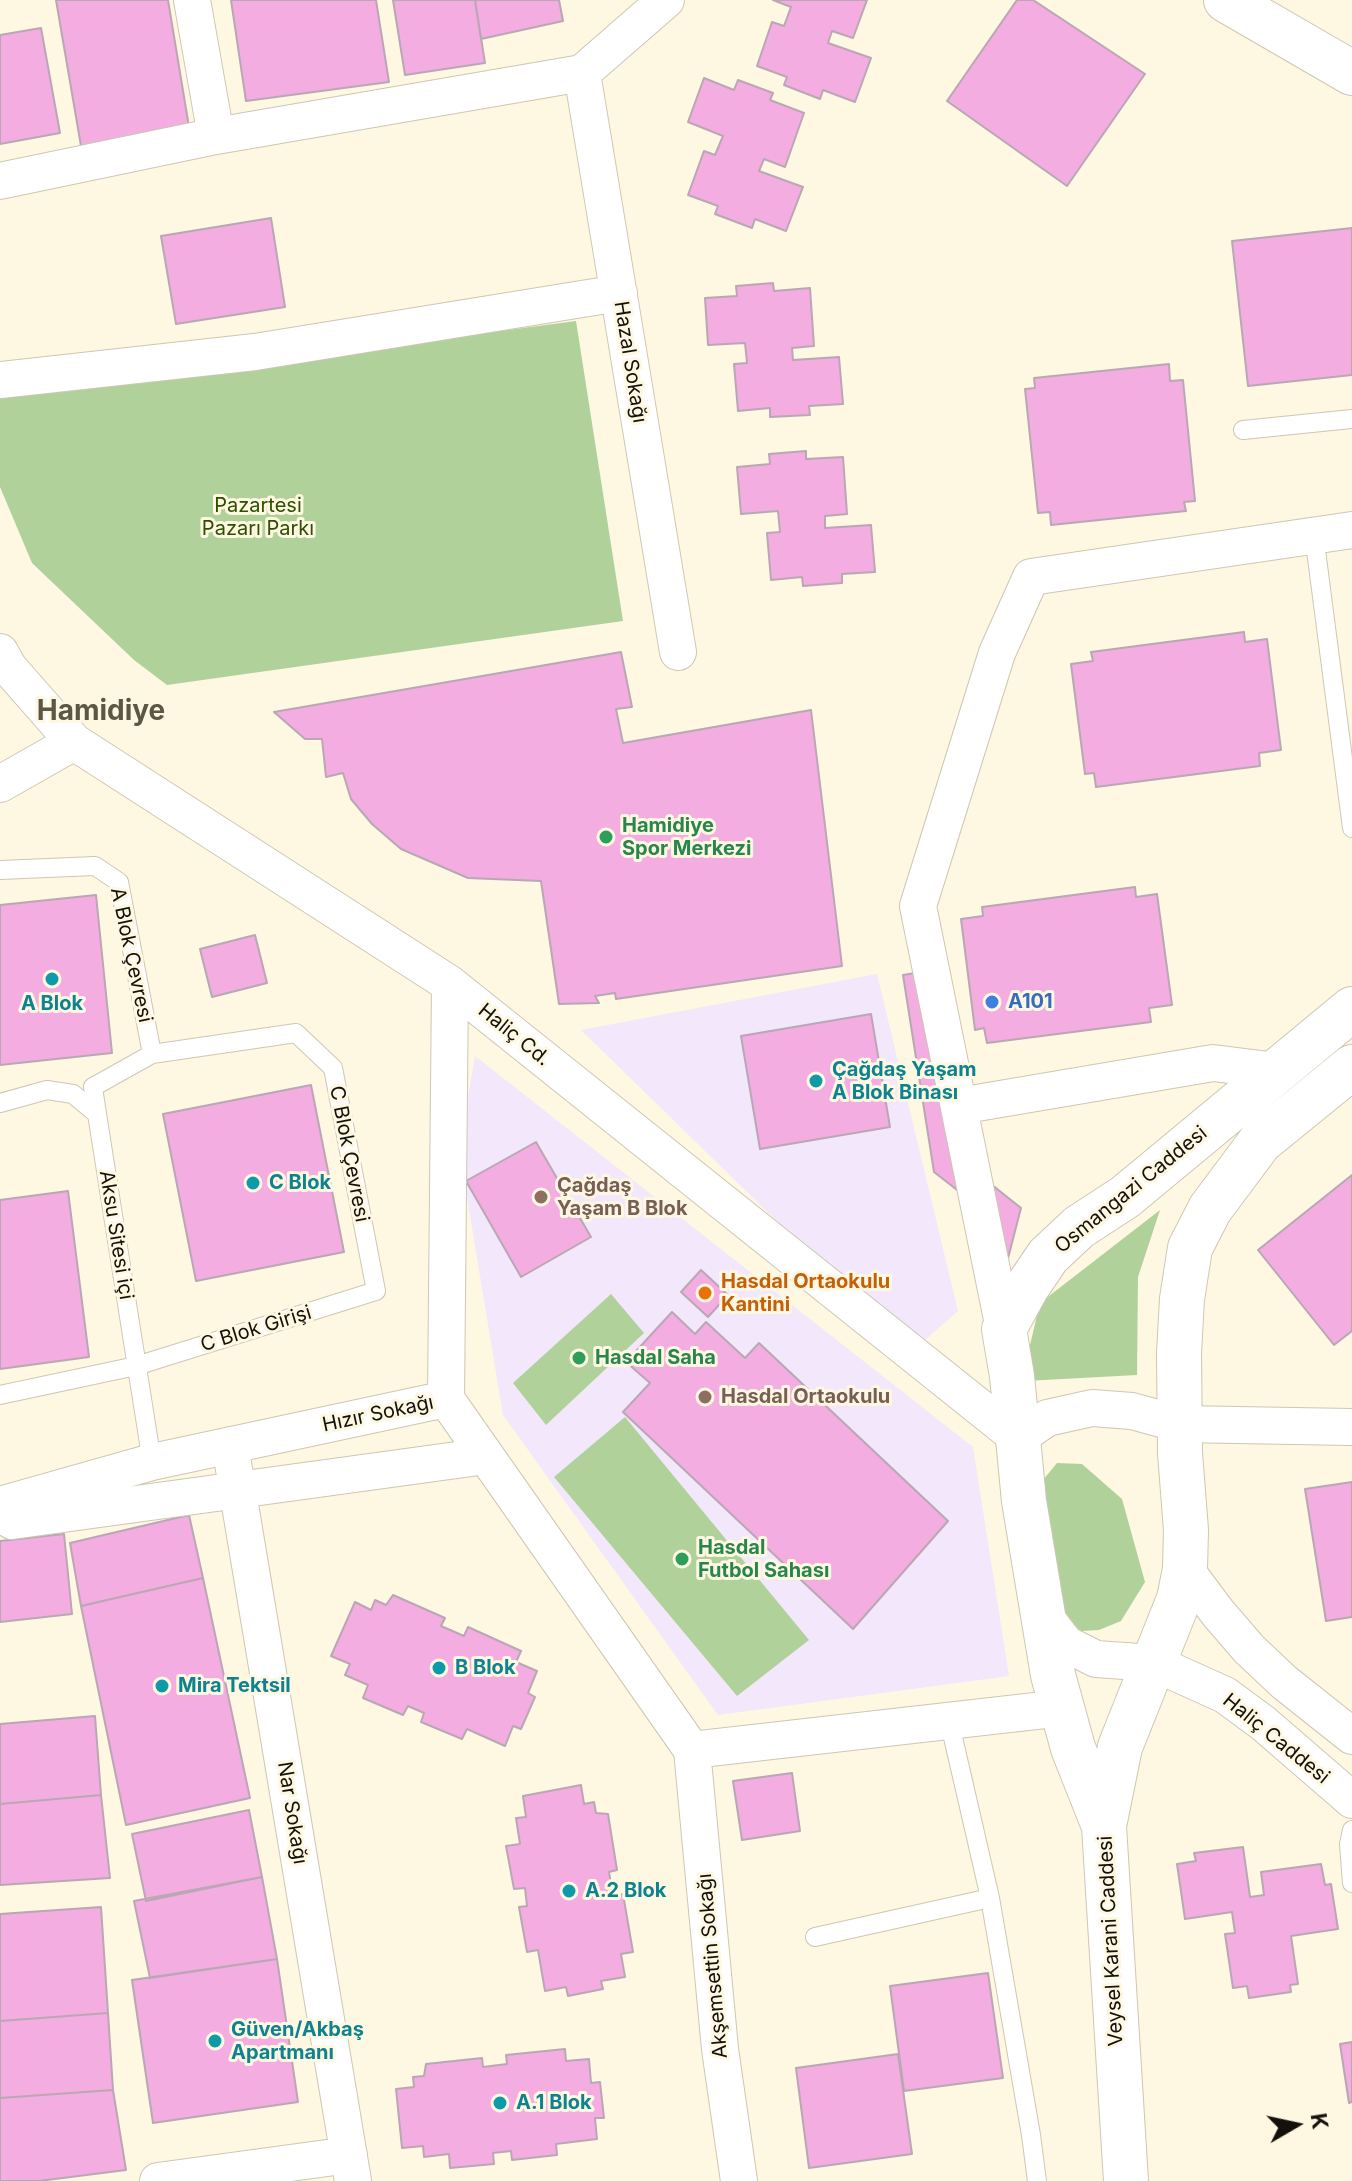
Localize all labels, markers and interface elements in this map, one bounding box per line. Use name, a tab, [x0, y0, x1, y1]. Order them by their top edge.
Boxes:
street label: Hazal Sokağı	[609, 299, 651, 425]
park label: Pazartesi Pazarı Parkı	[202, 494, 314, 541]
district label: Hamidiye	[37, 695, 165, 729]
place label: Hamidiye Spor Merkezi	[622, 814, 751, 861]
marker: Hamidiye Spor Merkezi	[597, 828, 615, 846]
street label: A Blok Çevresi	[105, 885, 157, 1025]
marker: A Blok	[43, 970, 61, 988]
place label: A101	[1008, 990, 1053, 1014]
place label: A Blok	[21, 992, 83, 1016]
marker: A101	[983, 993, 1001, 1011]
street label: Haliç Cd.	[473, 999, 555, 1071]
place label: Çağdaş Yaşam A Blok Binası	[832, 1058, 976, 1105]
marker: Çağdaş Yaşam A Blok Binası	[807, 1072, 825, 1090]
street label: C Blok Çevresi	[324, 1084, 374, 1224]
street label: Osmangazi Caddesi	[1050, 1121, 1212, 1259]
street label: Aksu Sitesi içi	[94, 1169, 138, 1301]
place label: C Blok	[269, 1171, 331, 1195]
marker: C Blok	[244, 1174, 262, 1192]
place label: Çağdaş Yaşam B Blok	[557, 1174, 687, 1221]
marker: Çağdaş Yaşam B Blok	[532, 1188, 550, 1206]
place label: Hasdal Ortaokulu Kantini	[721, 1270, 890, 1317]
marker: Hasdal Ortaokulu Kantini	[696, 1284, 714, 1302]
street label: C Blok Girişi	[198, 1301, 314, 1357]
place label: Hasdal Saha	[595, 1346, 716, 1370]
marker: Hasdal Saha	[570, 1349, 588, 1367]
place label: Hasdal Ortaokulu	[721, 1385, 890, 1409]
marker: Hasdal Ortaokulu	[696, 1388, 714, 1406]
street label: Hızır Sokağı	[320, 1391, 436, 1437]
place label: Hasdal Futbol Sahası	[698, 1536, 829, 1583]
marker: Hasdal Futbol Sahası	[673, 1550, 691, 1568]
place label: B Blok	[455, 1656, 515, 1680]
marker: B Blok	[430, 1659, 448, 1677]
place label: Mira Tektsil	[178, 1674, 291, 1698]
marker: Mira Tektsil	[153, 1677, 171, 1695]
street label: Haliç Caddesi	[1218, 1689, 1334, 1789]
street label: Nar Sokağı	[272, 1760, 312, 1866]
street label: Veysel Karani Caddesi	[1093, 1835, 1129, 2047]
street label: Akşemsettin Sokağı	[693, 1872, 733, 2060]
place label: A.2 Blok	[585, 1879, 666, 1903]
marker: A.2 Blok	[560, 1882, 578, 1900]
place label: Güven/Akbaş Apartmanı	[231, 2018, 364, 2065]
marker: Güven/Akbaş Apartmanı	[206, 2032, 224, 2050]
north arrow	[1256, 2085, 1336, 2165]
place label: A.1 Blok	[516, 2091, 592, 2115]
marker: A.1 Blok	[491, 2094, 509, 2112]
text: K	[1306, 2111, 1334, 2131]

